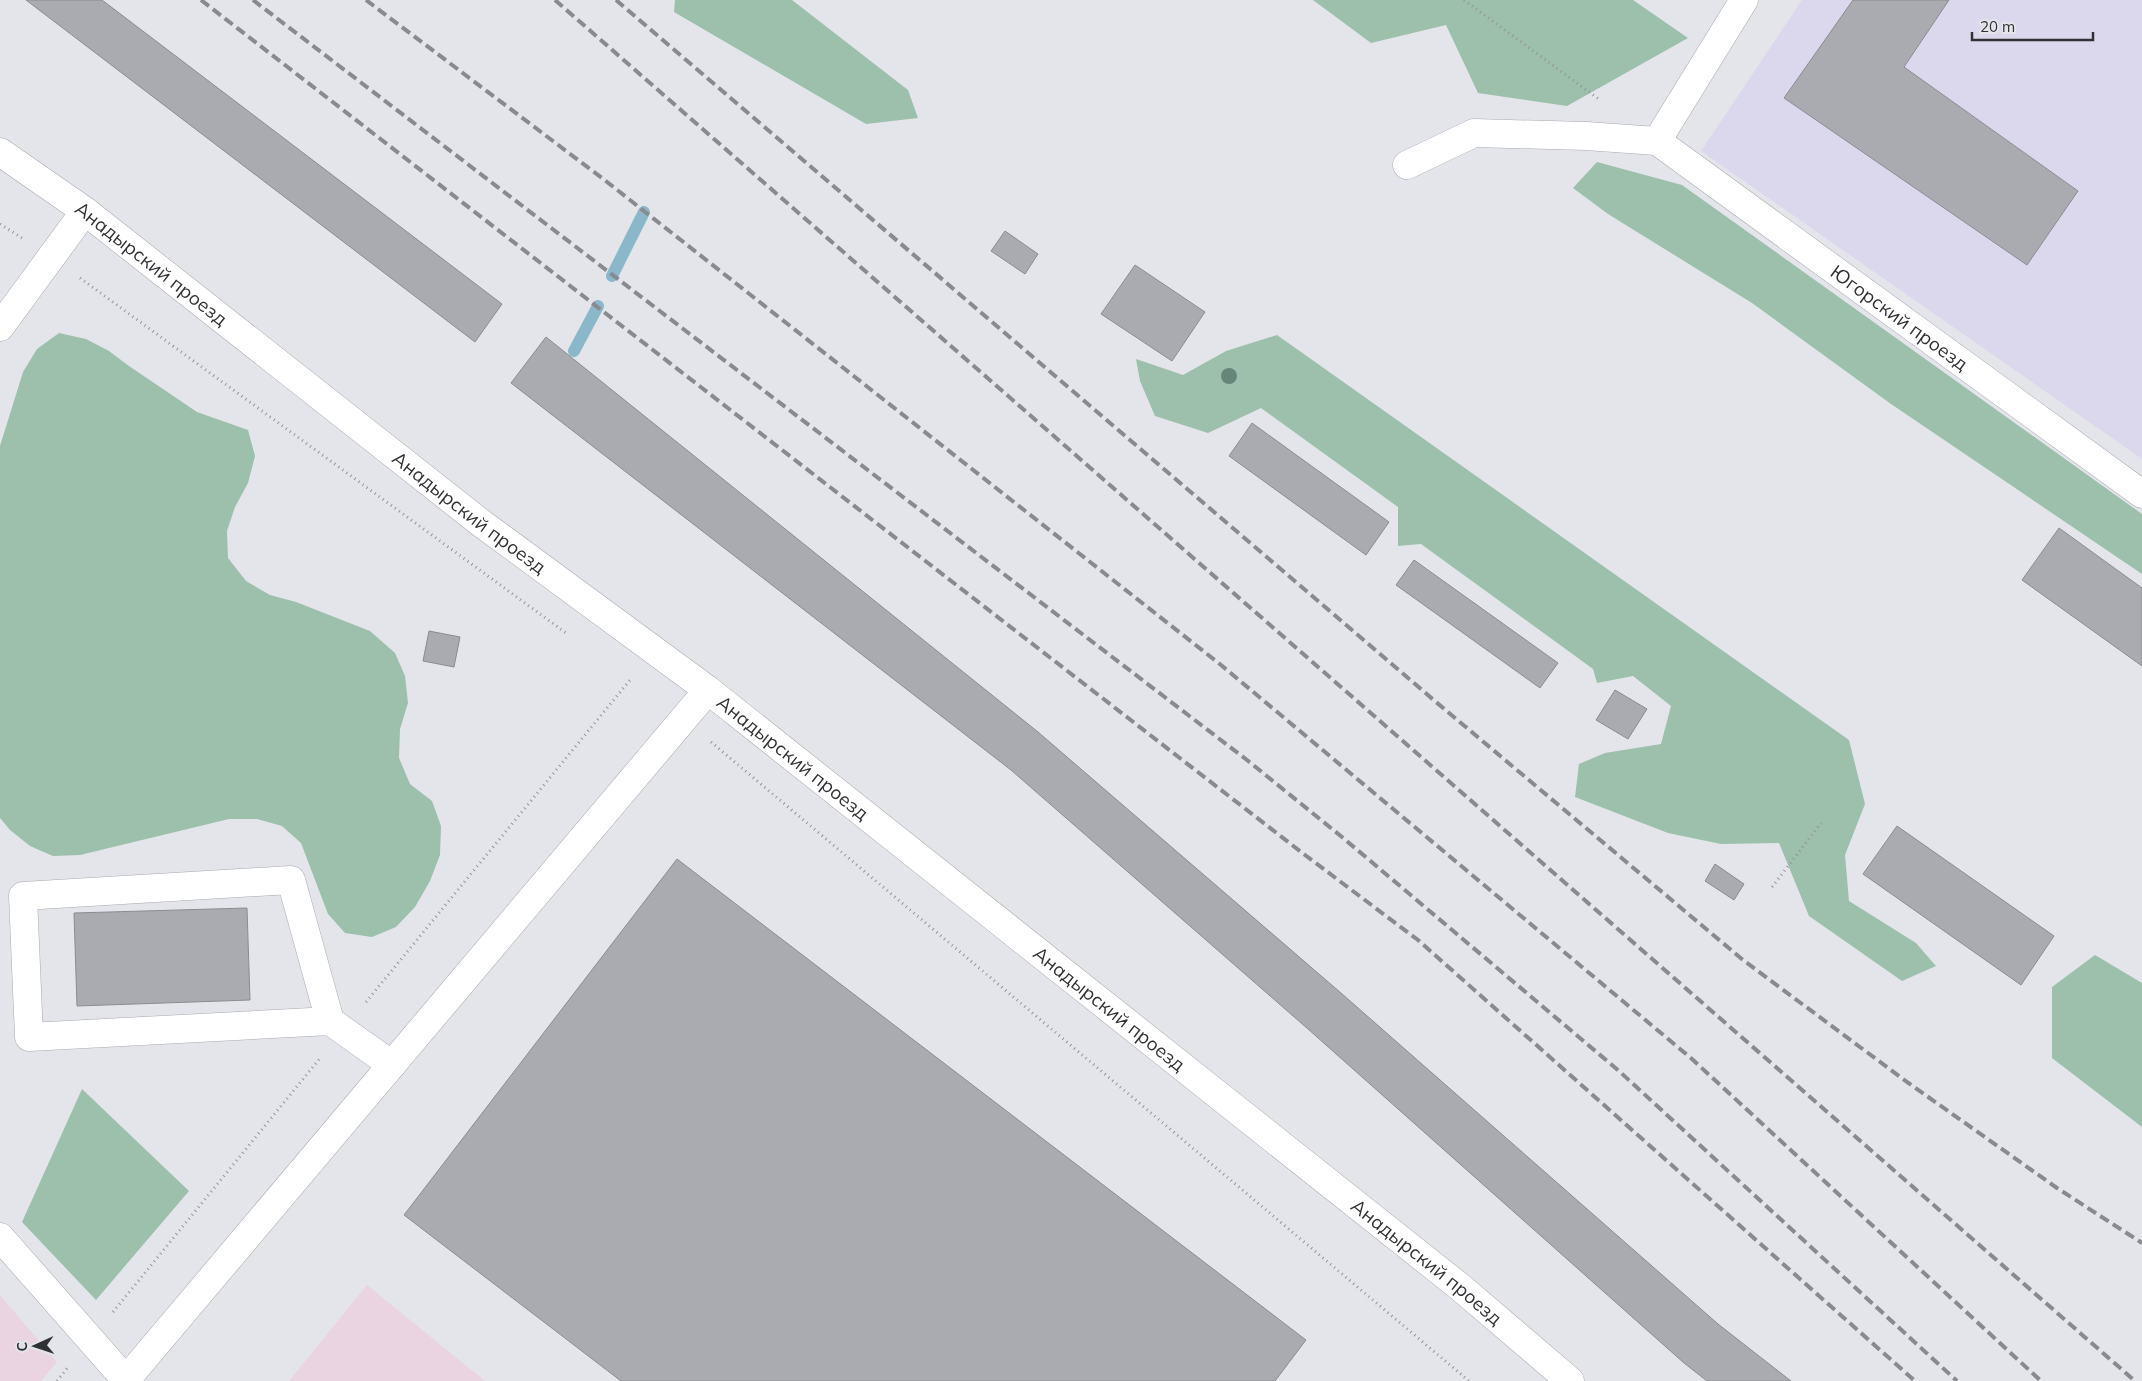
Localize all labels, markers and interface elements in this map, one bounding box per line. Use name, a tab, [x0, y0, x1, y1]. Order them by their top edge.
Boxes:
scale bar	[1972, 10, 2093, 42]
text: 20 m	[1980, 17, 2015, 36]
street label: Анадырский проезд	[71, 196, 233, 331]
street label: Югорский проезд	[1826, 260, 1973, 376]
street label: Анадырский проезд	[388, 446, 551, 579]
street label: Анадырский проезд	[712, 690, 874, 825]
street label: Анадырский проезд	[1029, 941, 1191, 1077]
street label: Анадырский проезд	[1347, 1193, 1508, 1330]
north arrow	[10, 1321, 60, 1371]
text: С	[13, 1341, 31, 1352]

